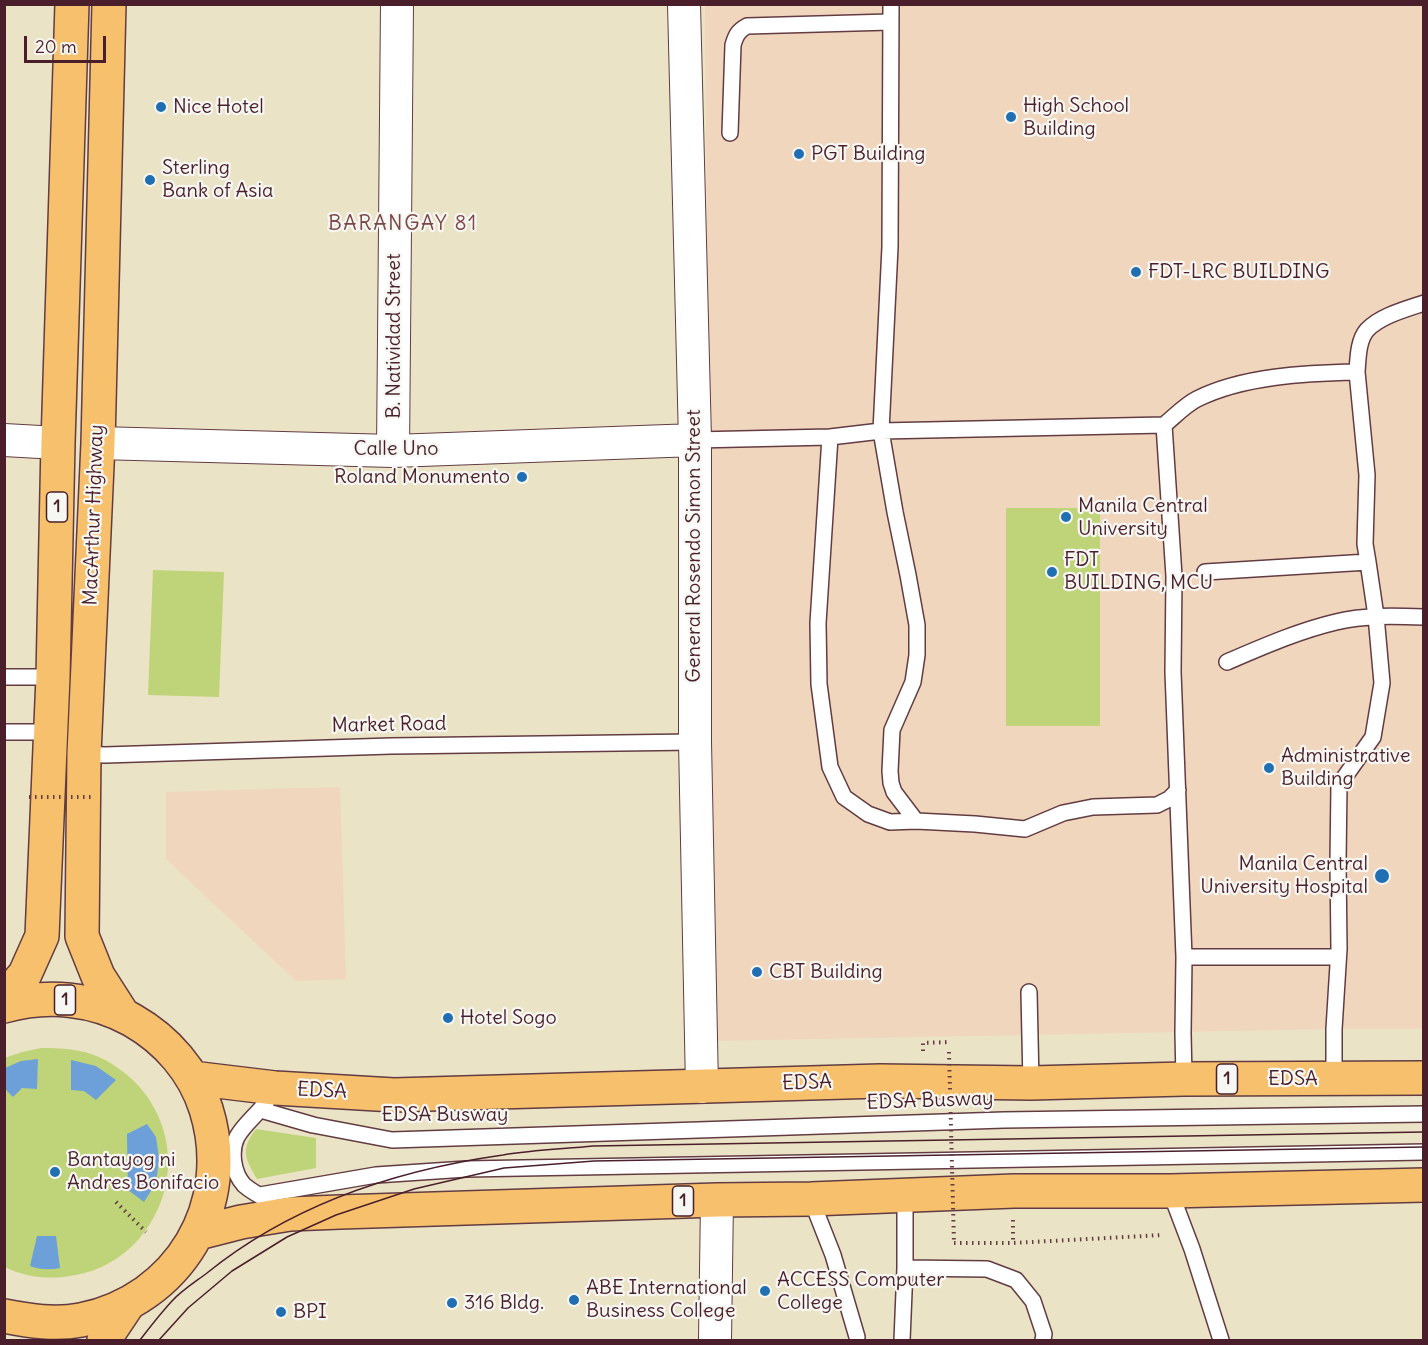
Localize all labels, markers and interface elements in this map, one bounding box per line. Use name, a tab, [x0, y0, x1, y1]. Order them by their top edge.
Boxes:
scale bar	[27, 24, 110, 62]
text: 20 m	[35, 35, 77, 58]
place label: High School Building	[1023, 94, 1129, 141]
place label: Nice Hotel	[173, 95, 264, 119]
marker: Nice Hotel	[154, 100, 168, 114]
marker: High School Building	[1004, 110, 1018, 124]
place label: PGT Building	[811, 142, 925, 166]
marker: PGT Building	[792, 147, 806, 161]
place label: Sterling Bank of Asia	[162, 156, 273, 203]
marker: Sterling Bank of Asia	[143, 173, 157, 187]
district label: BARANGAY 81	[328, 211, 478, 237]
street label: B. Natividad Street	[382, 253, 406, 419]
place label: FDT-LRC BUILDING	[1148, 260, 1329, 284]
marker: FDT-LRC BUILDING	[1129, 265, 1143, 279]
street label: General Rosendo Simon Street	[682, 409, 706, 683]
street label: MacArthur Highway	[79, 424, 109, 606]
street label: Calle Uno	[353, 437, 439, 461]
place label: Roland Monumento	[334, 465, 510, 489]
marker: Roland Monumento	[515, 470, 529, 484]
road number: 1	[46, 492, 68, 522]
place label: Manila Central University	[1078, 494, 1208, 541]
marker: Manila Central University	[1059, 510, 1073, 524]
place label: FDT BUILDING, MCU	[1064, 548, 1213, 595]
marker: FDT BUILDING, MCU	[1045, 565, 1059, 579]
street label: Market Road	[331, 712, 447, 738]
place label: Administrative Building	[1281, 744, 1411, 791]
marker: Administrative Building	[1262, 761, 1276, 775]
place label: Manila Central University Hospital	[1200, 852, 1368, 899]
marker: Manila Central University Hospital	[1373, 867, 1391, 885]
place label: CBT Building	[769, 960, 883, 984]
marker: CBT Building	[750, 965, 764, 979]
road number: 1	[54, 985, 76, 1015]
place label: Hotel Sogo	[460, 1006, 557, 1030]
marker: Hotel Sogo	[441, 1011, 455, 1025]
road number: 1	[1216, 1064, 1238, 1094]
street label: EDSA	[1268, 1067, 1318, 1091]
street label: EDSA	[782, 1070, 832, 1096]
street label: EDSA	[296, 1078, 348, 1104]
street label: EDSA Busway	[866, 1087, 994, 1115]
street label: EDSA Busway	[382, 1103, 508, 1127]
place label: Bantayog ni Andres Bonifacio	[67, 1148, 219, 1195]
marker: Bantayog ni Andres Bonifacio	[48, 1165, 62, 1179]
road number: 1	[672, 1186, 694, 1216]
place label: ACCESS Computer College	[777, 1268, 944, 1315]
place label: ABE International Business College	[586, 1276, 747, 1323]
marker: ACCESS Computer College	[758, 1284, 772, 1298]
place label: 316 Bldg.	[464, 1291, 544, 1315]
marker: ABE International Business College	[567, 1293, 581, 1307]
marker: 316 Bldg.	[445, 1296, 459, 1310]
place label: BPI	[293, 1300, 327, 1324]
marker: BPI	[274, 1305, 288, 1319]

